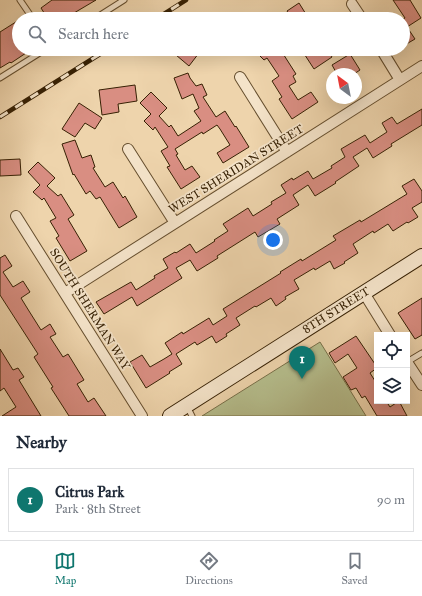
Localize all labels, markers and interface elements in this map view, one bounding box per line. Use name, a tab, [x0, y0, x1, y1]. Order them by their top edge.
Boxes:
search box	[12, 12, 410, 56]
icon: search	[26, 23, 48, 45]
text: Search here	[58, 25, 129, 43]
north arrow	[326, 68, 362, 104]
street label: WEST SHERIDAN STREET	[166, 122, 306, 216]
your location	[263, 230, 283, 250]
street label: SOUTH SHERMAN WAY	[47, 246, 133, 373]
street label: 8TH STREET	[300, 284, 372, 336]
map controls	[374, 332, 410, 404]
button: locate	[374, 332, 410, 368]
pin: 1	[289, 346, 315, 379]
button: layers	[374, 368, 410, 404]
text: Nearby	[16, 432, 67, 453]
text: Citrus Park	[55, 483, 124, 501]
text: 1	[27, 492, 33, 508]
text: 90 m	[377, 492, 405, 508]
text: Park · 8th Street	[55, 501, 141, 517]
tab: Map	[54, 550, 76, 587]
tab: Directions	[185, 550, 233, 587]
tab: Saved	[341, 550, 368, 587]

